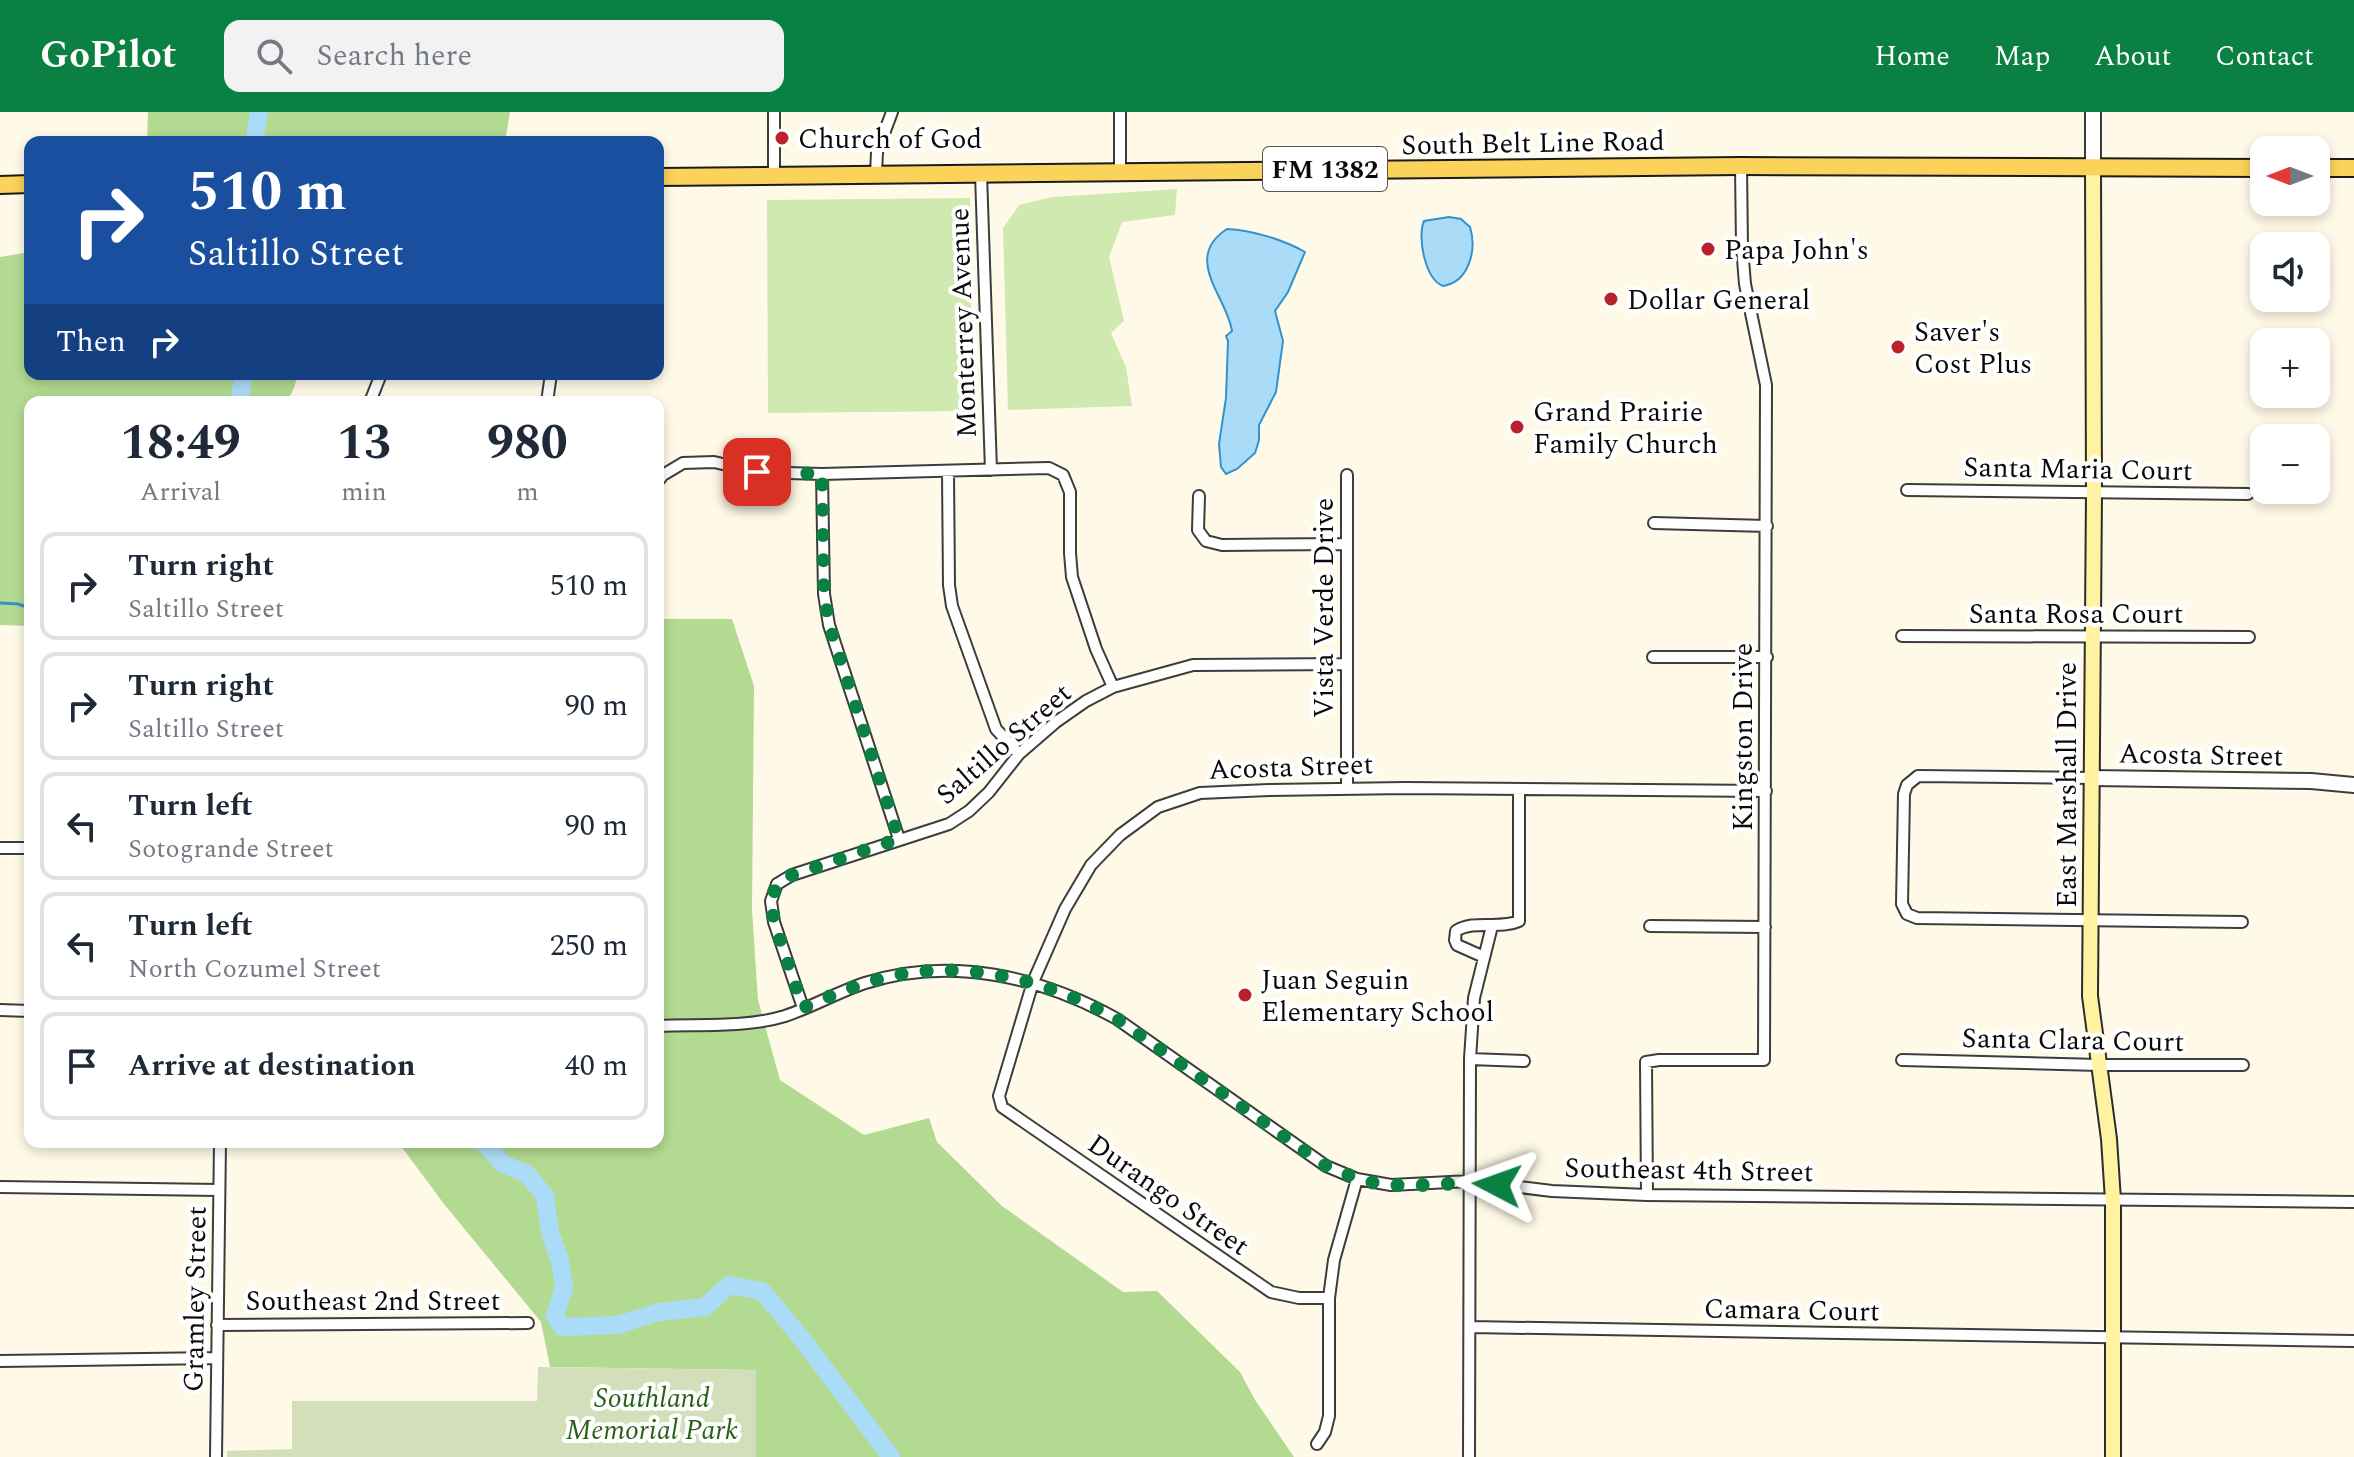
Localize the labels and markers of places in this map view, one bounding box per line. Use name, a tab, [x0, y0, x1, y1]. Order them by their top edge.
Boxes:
place label: Church of God	[798, 118, 982, 161]
marker: Church of God	[773, 129, 791, 147]
place label: Papa John's	[1724, 229, 1869, 272]
marker: Papa John's	[1699, 240, 1717, 258]
place label: Dollar General	[1627, 279, 1810, 322]
marker: Dollar General	[1602, 290, 1620, 308]
place label: Saver's Cost Plus	[1914, 311, 2032, 386]
marker: Saver's Cost Plus	[1889, 338, 1907, 356]
place label: Grand Prairie Family Church	[1533, 391, 1718, 466]
marker: Grand Prairie Family Church	[1508, 418, 1526, 436]
pin	[723, 438, 791, 506]
place label: Juan Seguin Elementary School	[1261, 959, 1494, 1034]
marker: Juan Seguin Elementary School	[1236, 986, 1254, 1004]

